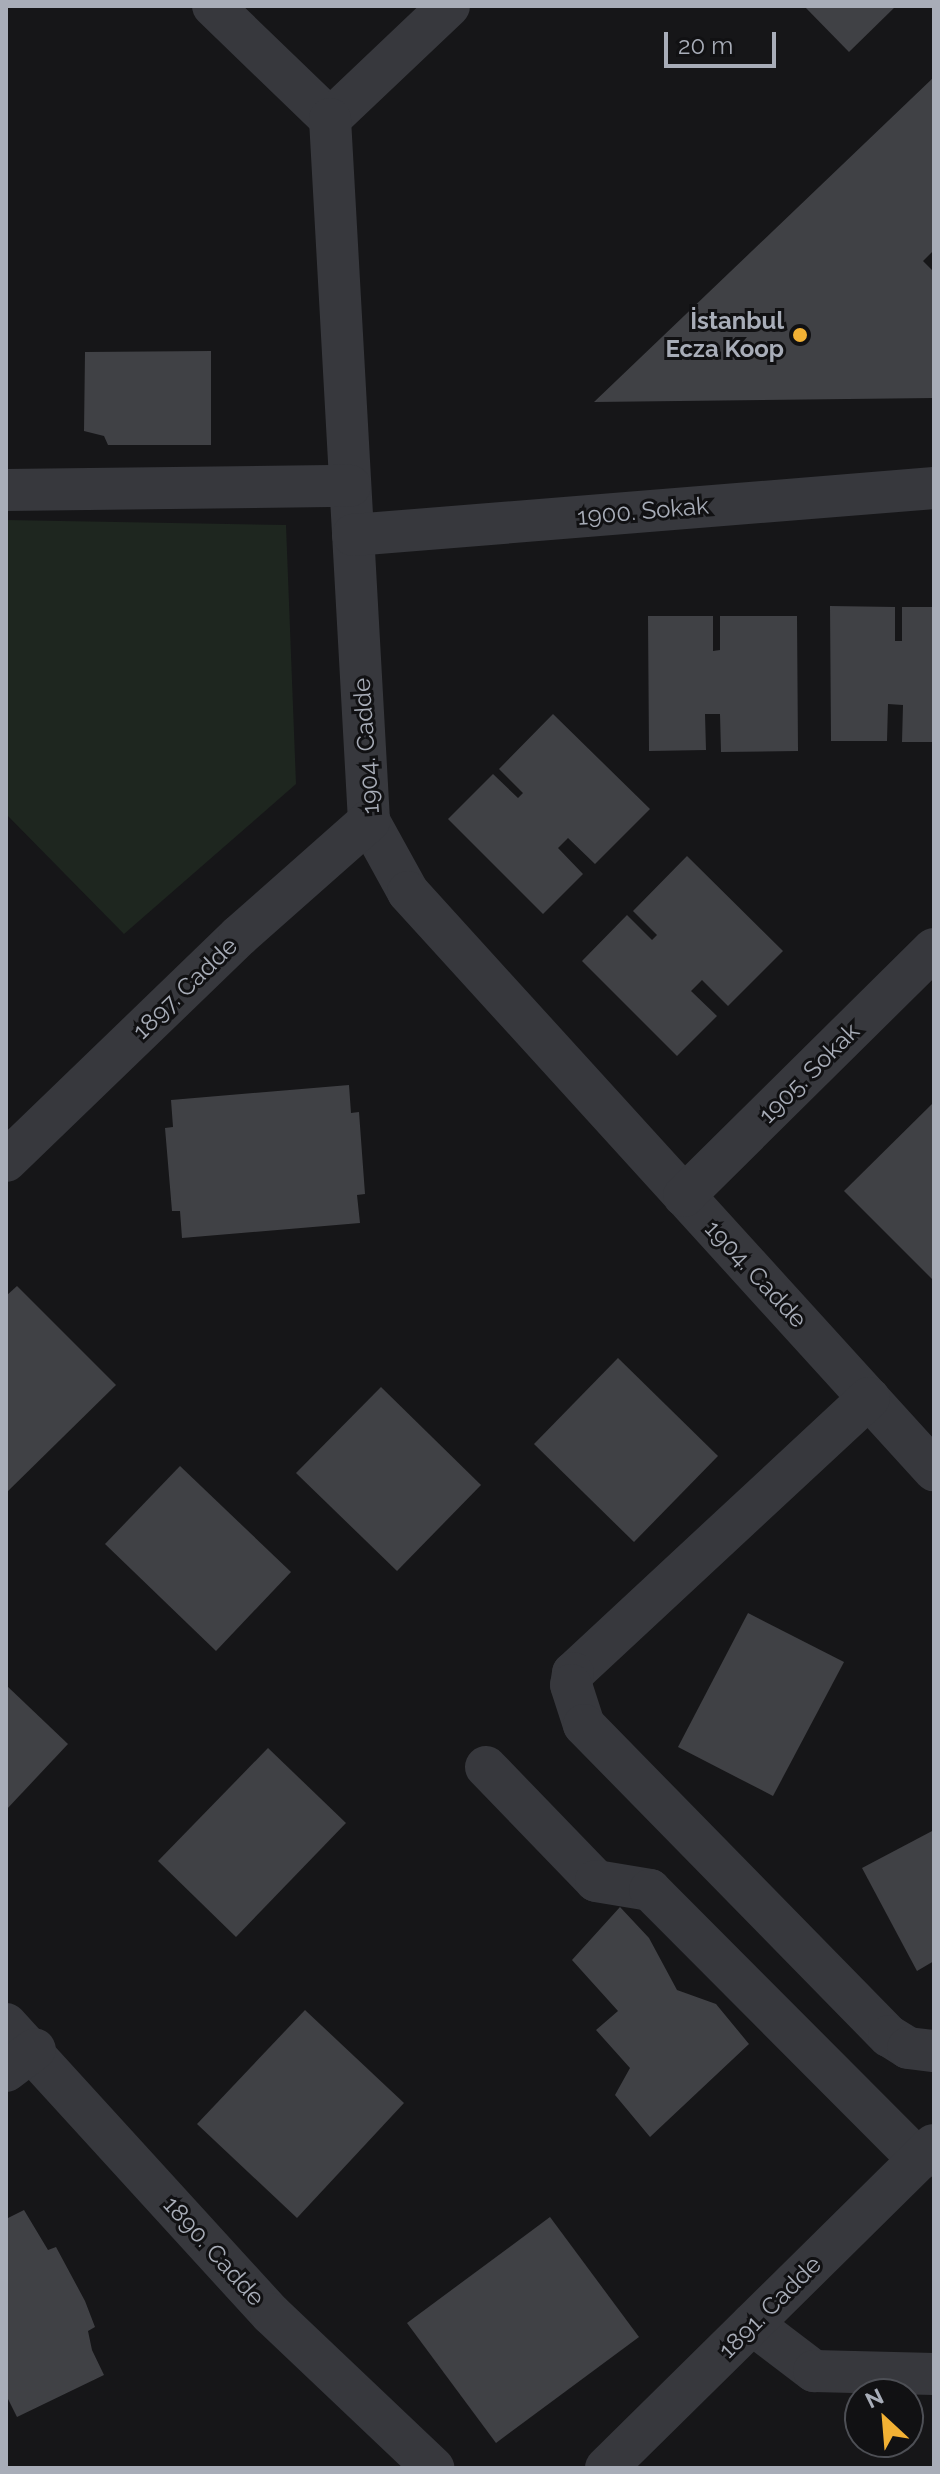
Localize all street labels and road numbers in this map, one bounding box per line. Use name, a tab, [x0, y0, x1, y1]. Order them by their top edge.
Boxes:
street label: 1900. Sokak	[576, 491, 710, 531]
street label: 1904. Cadde	[347, 677, 385, 815]
street label: 1897. Cadde	[127, 931, 243, 1045]
street label: 1905. Sokak	[753, 1017, 865, 1129]
street label: 1904. Cadde	[699, 1214, 813, 1334]
street label: 1890. Cadde	[157, 2190, 271, 2312]
street label: 1891. Cadde	[713, 2250, 827, 2364]

